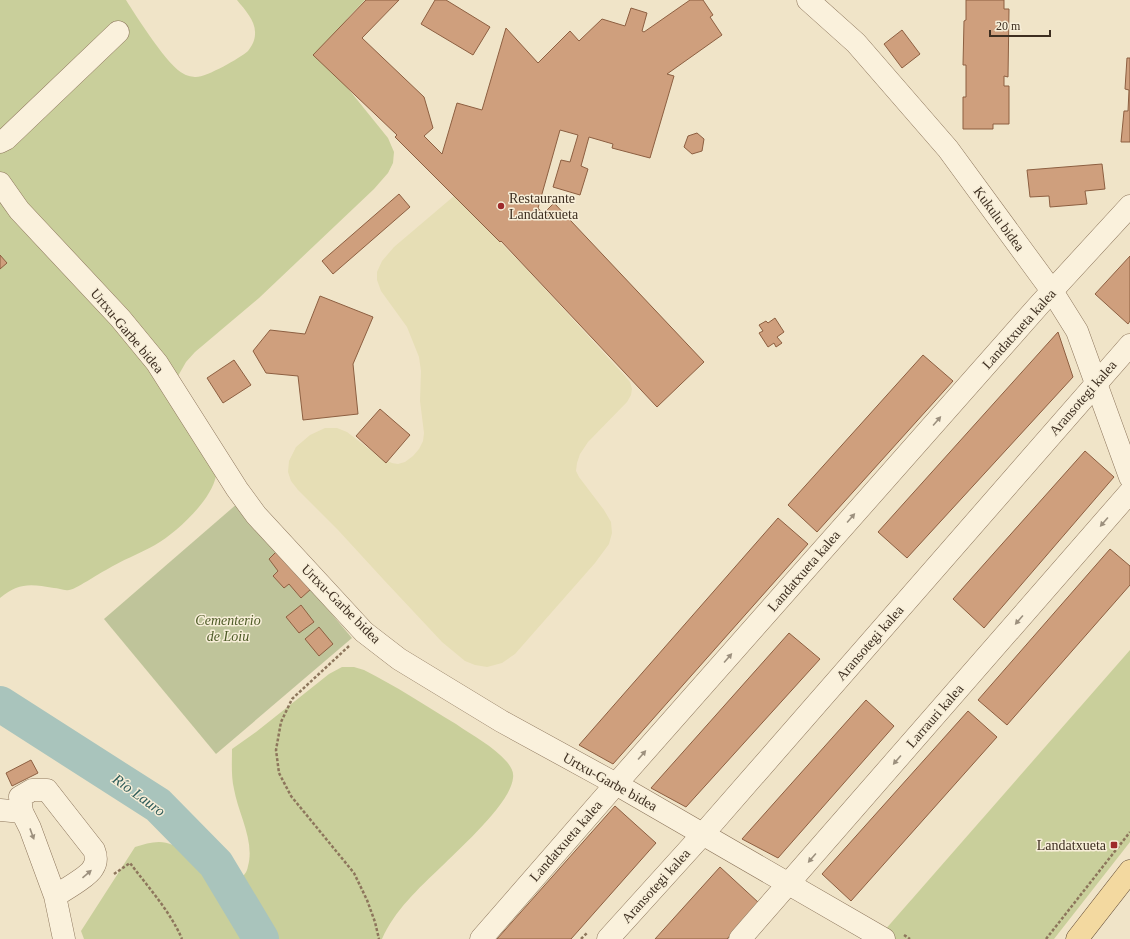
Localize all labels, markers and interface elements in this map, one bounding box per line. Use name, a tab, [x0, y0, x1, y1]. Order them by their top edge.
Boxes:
scale bar	[990, 12, 1050, 38]
text: 20 m	[996, 19, 1021, 33]
street label: Kukulu bidea	[971, 184, 1028, 255]
place label: Restaurante Landatxueta	[509, 191, 579, 222]
marker: Restaurante Landatxueta	[496, 201, 506, 211]
street label: Landatxueta kalea	[979, 285, 1059, 372]
street label: Urtxu-Garbe bidea	[87, 286, 167, 377]
street label: Aransotegi kalea	[1046, 357, 1120, 439]
one-way arrow	[932, 416, 942, 426]
one-way arrow	[846, 513, 855, 524]
one-way arrow	[1100, 516, 1109, 527]
street label: Landatxueta kalea	[765, 527, 844, 614]
street label: Urtxu-Garbe bidea	[298, 561, 384, 647]
street label: Aransotegi kalea	[833, 602, 907, 684]
park label: Cementerio de Loiu	[195, 613, 261, 644]
one-way arrow	[1015, 615, 1024, 624]
one-way arrow	[723, 653, 732, 663]
street label: Larrauri kalea	[903, 681, 967, 751]
street label: Urtxu-Garbe bidea	[560, 750, 660, 814]
one-way arrow	[637, 750, 646, 760]
one-way arrow	[892, 755, 902, 765]
water label: Río Lauro	[109, 770, 169, 820]
street label: Landatxueta kalea	[527, 797, 606, 884]
one-way arrow	[29, 829, 35, 841]
place label: Landatxueta	[1037, 838, 1107, 853]
marker: Landatxueta	[1109, 840, 1119, 850]
street label: Aransotegi kalea	[619, 845, 694, 926]
one-way arrow	[807, 853, 816, 863]
one-way arrow	[81, 869, 92, 878]

